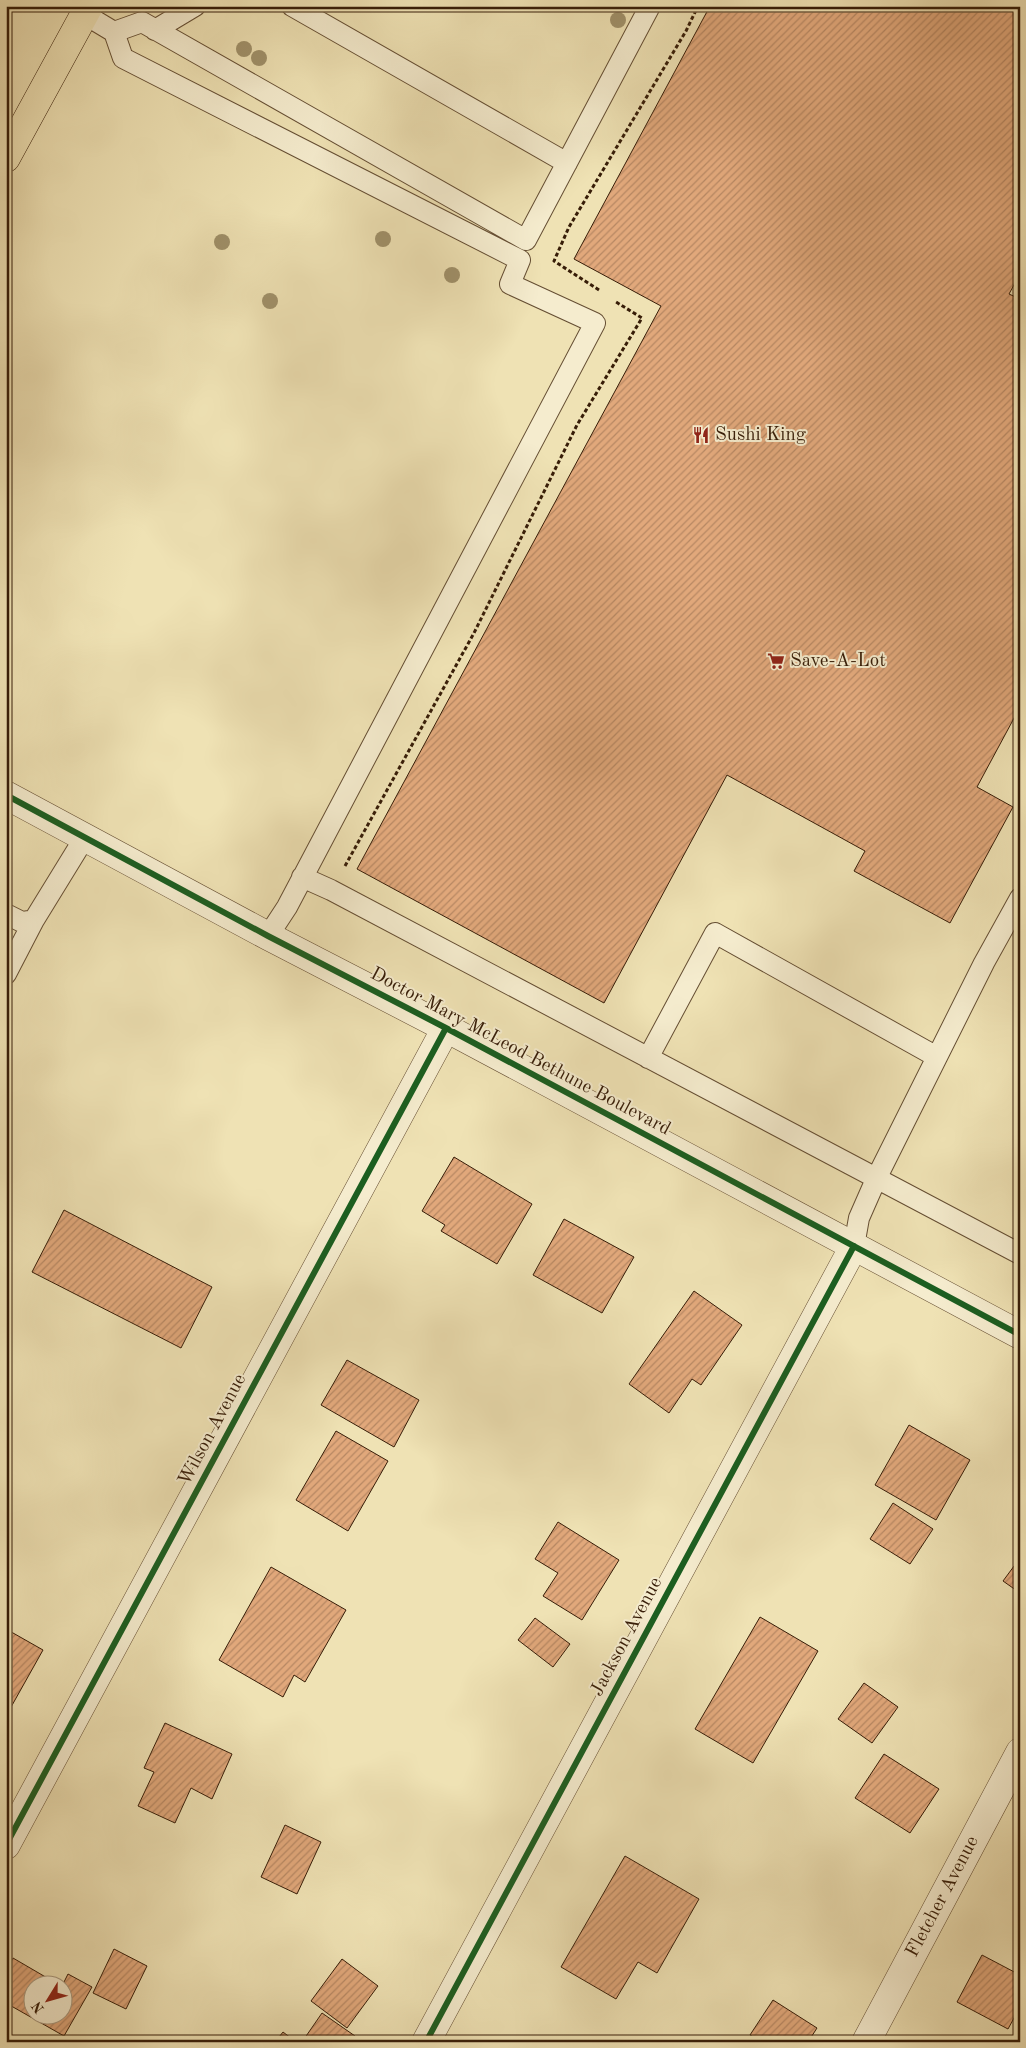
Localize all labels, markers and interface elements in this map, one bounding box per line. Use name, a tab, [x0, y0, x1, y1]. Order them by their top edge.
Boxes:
restaurant icon: Sushi King	[691, 425, 711, 445]
place label: Sushi King	[715, 426, 807, 445]
supermarket icon: Save-A-Lot	[766, 651, 786, 671]
place label: Save-A-Lot	[790, 652, 886, 671]
street label: Doctor Mary McLeod Bethune Boulevard	[367, 965, 673, 1140]
street label: Wilson Avenue	[176, 1371, 250, 1489]
street label: Jackson Avenue	[588, 1575, 666, 1699]
street label: Fletcher Avenue	[903, 1833, 983, 1961]
north arrow	[22, 1976, 72, 2026]
text: N	[29, 1998, 47, 2016]

